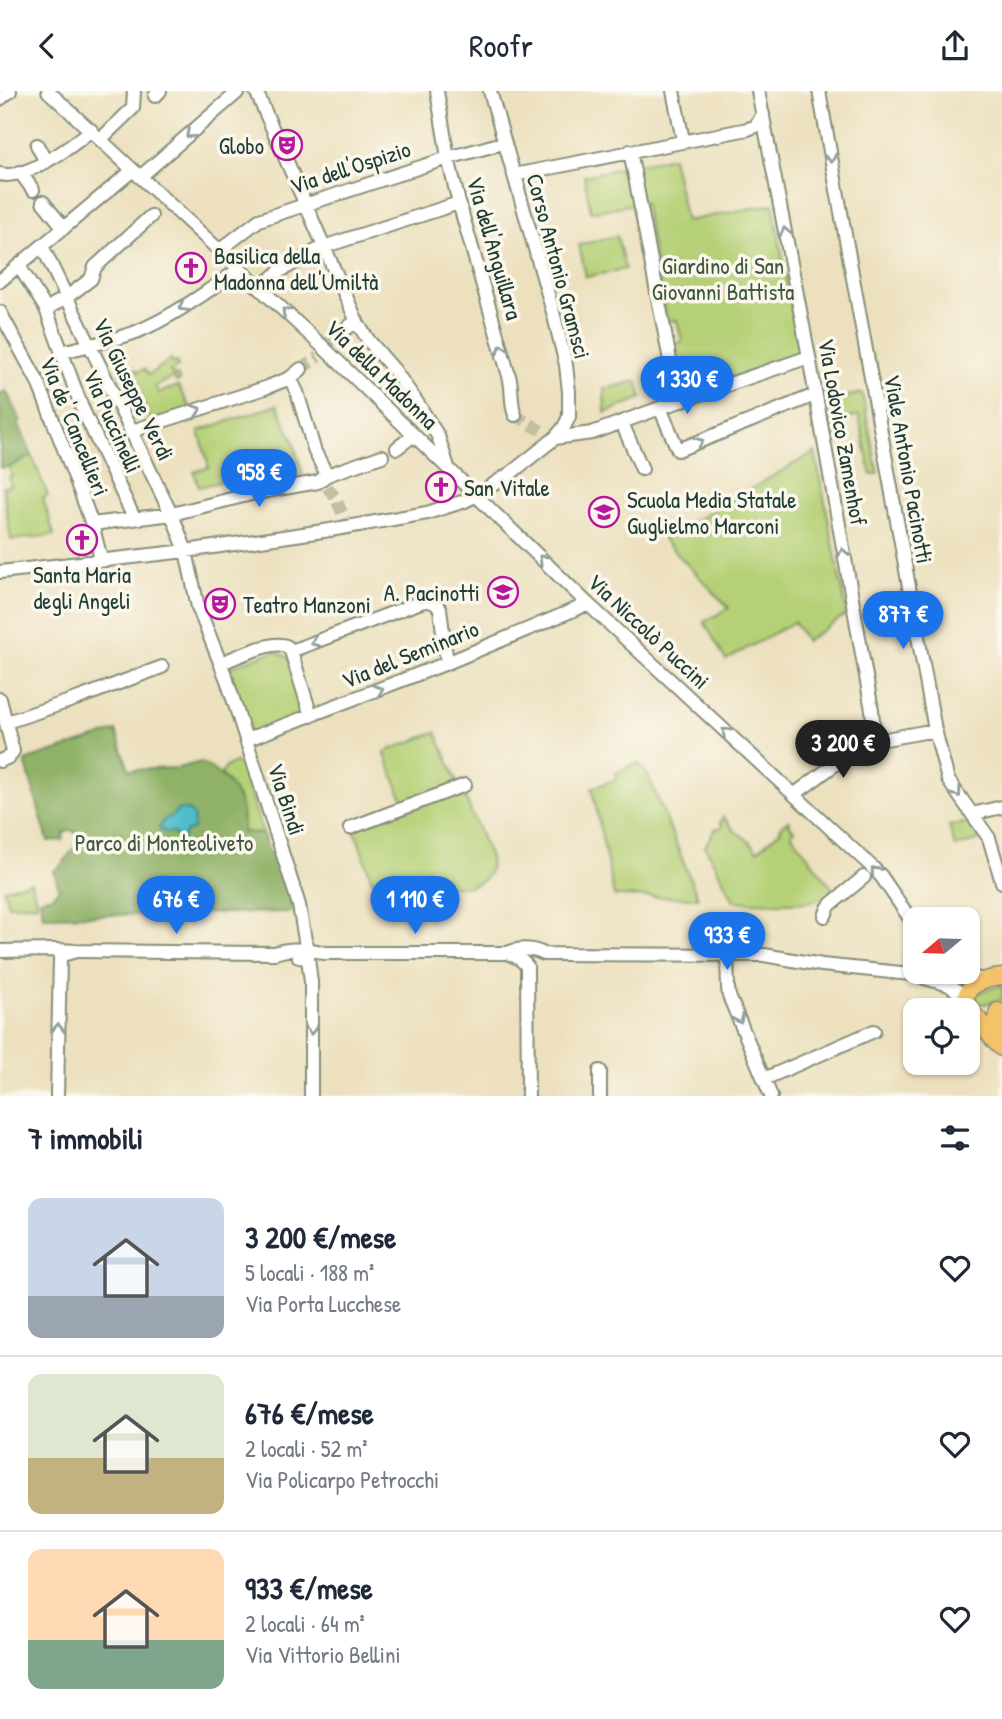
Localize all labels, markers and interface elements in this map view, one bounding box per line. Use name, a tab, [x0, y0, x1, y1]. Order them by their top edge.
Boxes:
text: Roofr	[469, 24, 533, 67]
icon: back	[28, 27, 66, 65]
icon: share	[936, 27, 974, 65]
one-way arrow	[185, 126, 198, 138]
theatre icon: Globo	[270, 128, 304, 162]
place label: Globo	[219, 130, 264, 161]
street label: Via dell'Ospizio	[286, 133, 414, 201]
one-way arrow	[823, 152, 838, 164]
street label: Corso Antonio Gramsci	[519, 170, 599, 362]
street label: Via dell'Anguillara	[460, 173, 530, 323]
one-way arrow	[779, 226, 794, 238]
place label: Basilica della Madonna dell'Umiltà	[214, 240, 378, 297]
park label: Giardino di San Giovanni Battista	[652, 250, 794, 307]
church icon: Basilica della Madonna dell'Umiltà	[174, 251, 208, 285]
one-way arrow	[177, 299, 190, 312]
one-way arrow	[281, 308, 294, 321]
street label: Via della Madonna	[319, 312, 445, 436]
street label: Via Giuseppe Verdi	[86, 313, 182, 465]
street label: Via Lodovico Zamenhof	[811, 336, 875, 529]
one-way arrow	[495, 343, 510, 355]
street label: Via de' Cancellieri	[33, 352, 117, 500]
pin: 1 330 €	[622, 357, 752, 416]
text: 1 330 €	[657, 363, 717, 394]
street label: Via Puccinelli	[76, 364, 150, 478]
street label: Viale Antonio Pacinotti	[877, 372, 941, 566]
one-way arrow	[190, 404, 202, 418]
one-way arrow	[691, 436, 704, 450]
pin: 958 €	[210, 449, 308, 509]
text: 958 €	[237, 456, 281, 487]
church icon: San Vitale	[424, 470, 458, 504]
place label: San Vitale	[464, 472, 550, 503]
place label: Scuola Media Statale Guglielmo Marconi	[627, 484, 796, 541]
school or university icon: Scuola Media Statale Guglielmo Marconi	[587, 495, 621, 529]
church icon: Santa Maria degli Angeli	[65, 523, 99, 557]
one-way arrow	[836, 547, 851, 559]
one-way arrow	[539, 555, 551, 567]
place label: Santa Maria degli Angeli	[33, 559, 131, 616]
street label: Via Niccolò Puccini	[581, 566, 717, 696]
school or university icon: A. Pacinotti	[486, 575, 520, 609]
place label: A. Pacinotti	[384, 577, 480, 608]
theatre icon: Teatro Manzoni	[203, 587, 237, 621]
place label: Teatro Manzoni	[243, 589, 371, 620]
pin: 877 €	[854, 591, 952, 651]
text: 877 €	[878, 598, 928, 629]
street label: Via del Seminario	[337, 612, 483, 696]
one-way arrow	[309, 634, 321, 648]
one-way arrow	[372, 684, 384, 698]
pin: 3 200 €	[778, 721, 908, 780]
text: 3 200 €	[811, 727, 875, 758]
one-way arrow	[721, 728, 734, 740]
street label: Via Bindi	[261, 759, 313, 839]
one-way arrow	[949, 785, 961, 798]
park label: Parco di Monteoliveto	[75, 827, 253, 858]
one-way arrow	[871, 866, 883, 879]
pin: 676 €	[127, 877, 225, 936]
pin: 1 110 €	[350, 877, 480, 936]
text: 676 €	[153, 883, 199, 914]
text: 1 110 €	[387, 883, 444, 914]
north arrow	[903, 907, 980, 983]
map controls	[903, 907, 980, 1075]
pin: 933 €	[678, 913, 776, 972]
text: 933 €	[704, 919, 750, 950]
button: locate	[903, 998, 980, 1075]
one-way arrow	[731, 1011, 745, 1024]
one-way arrow	[51, 1022, 66, 1033]
one-way arrow	[304, 1025, 319, 1036]
text: 7 immobili	[28, 1118, 143, 1158]
icon: filters	[936, 1119, 974, 1157]
text: 3 200 €/mese	[245, 1217, 396, 1257]
icon: home	[84, 1226, 168, 1310]
icon: heart	[936, 1249, 974, 1287]
text: 5 locali · 188 m²	[245, 1257, 374, 1288]
text: Via Porta Lucchese	[245, 1288, 401, 1319]
text: 676 €/mese	[245, 1393, 374, 1433]
icon: home	[84, 1402, 168, 1486]
icon: heart	[936, 1425, 974, 1463]
text: 2 locali · 52 m²	[245, 1433, 368, 1464]
text: Via Policarpo Petrocchi	[245, 1464, 439, 1495]
text: 933 €/mese	[245, 1568, 373, 1608]
icon: home	[84, 1577, 168, 1661]
icon: heart	[936, 1600, 974, 1638]
text: 2 locali · 64 m²	[245, 1608, 365, 1639]
text: Via Vittorio Bellini	[245, 1639, 401, 1670]

